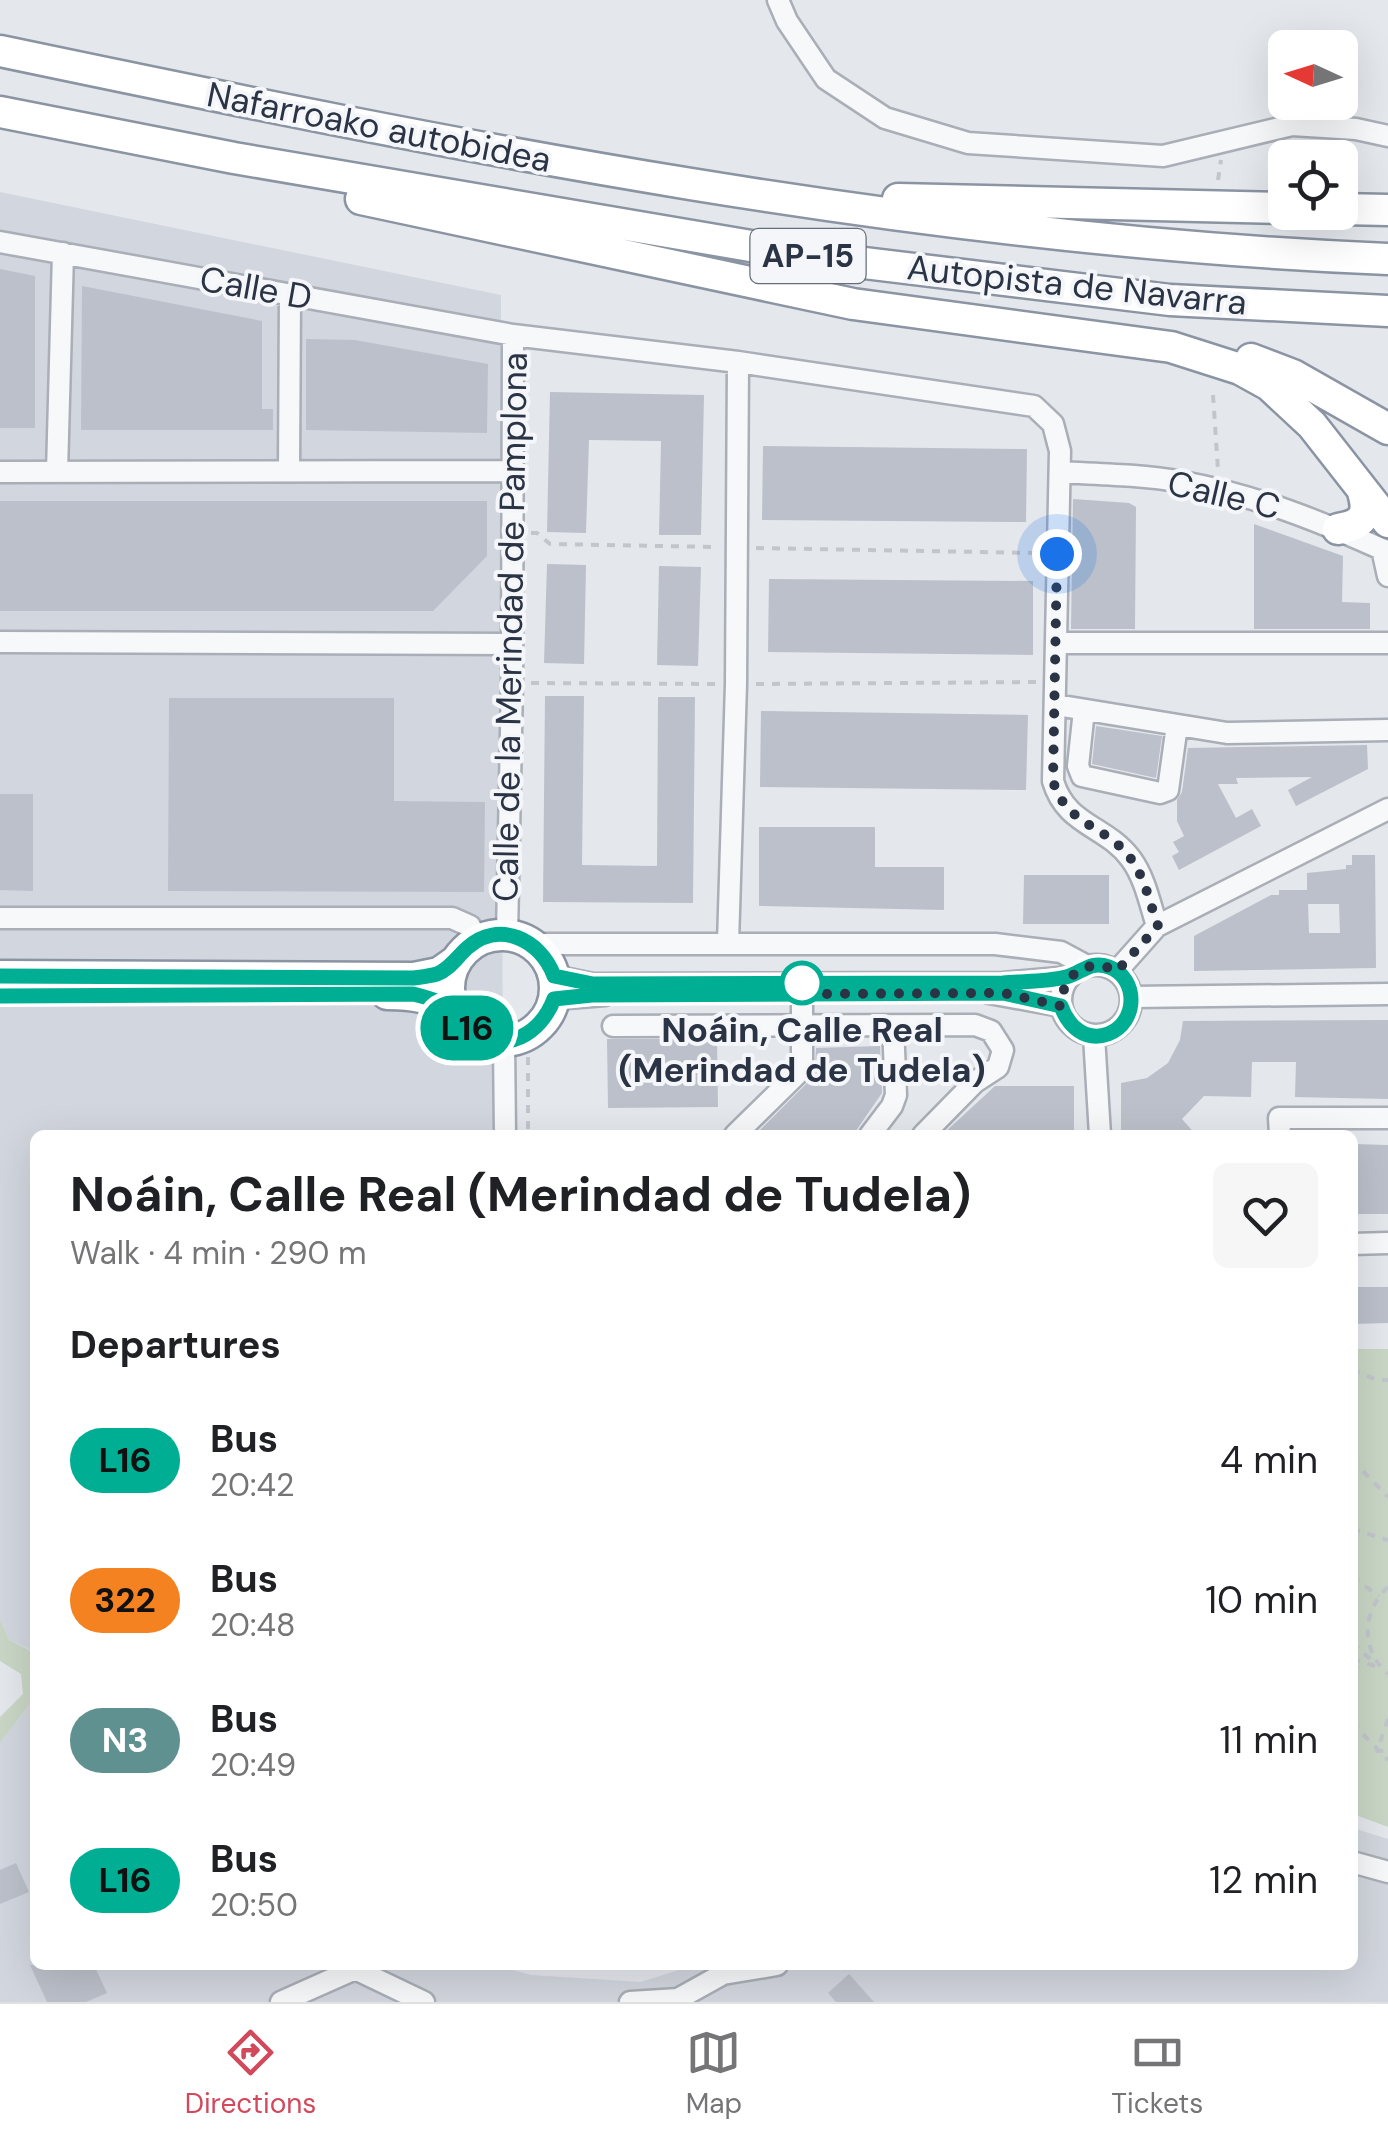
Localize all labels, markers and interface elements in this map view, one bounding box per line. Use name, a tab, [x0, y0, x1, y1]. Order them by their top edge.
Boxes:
north arrow	[1268, 30, 1358, 120]
map controls	[1268, 30, 1358, 230]
street label: Nafarroako autobidea	[203, 71, 555, 183]
button: locate	[1268, 140, 1358, 230]
road number: AP-15	[750, 229, 866, 283]
street label: Autopista de Navarra	[905, 244, 1249, 326]
street label: Calle D	[196, 256, 316, 320]
street label: Calle de la Merindad de Pamplona	[482, 352, 538, 902]
street label: Calle C	[1163, 460, 1285, 530]
your location	[1032, 529, 1082, 579]
marker: Noáin, Calle Real (Merindad de Tudela)	[781, 962, 823, 1004]
line badge: L16	[410, 996, 524, 1060]
text: L16	[440, 1005, 494, 1051]
place label: Noáin, Calle Real (Merindad de Tudela)	[618, 1007, 986, 1093]
text: Noáin, Calle Real (Merindad de Tudela)	[70, 1163, 971, 1226]
button: heart	[1213, 1163, 1318, 1268]
text: Walk · 4 min · 290 m	[70, 1232, 366, 1274]
text: Departures	[70, 1320, 281, 1370]
text: Bus	[210, 1414, 278, 1464]
text: 4 min	[1220, 1435, 1318, 1485]
text: L16	[98, 1437, 152, 1483]
text: 20:42	[210, 1464, 294, 1506]
text: Bus	[210, 1554, 278, 1604]
text: 10 min	[1205, 1575, 1318, 1625]
text: 322	[94, 1577, 156, 1623]
text: 20:48	[210, 1604, 295, 1646]
text: Bus	[210, 1694, 278, 1744]
text: 11 min	[1219, 1715, 1318, 1765]
text: N3	[102, 1717, 148, 1763]
text: 20:49	[210, 1744, 296, 1786]
text: Bus	[210, 1834, 278, 1884]
text: 12 min	[1209, 1855, 1318, 1905]
text: L16	[98, 1857, 152, 1903]
text: 20:50	[210, 1884, 298, 1926]
tab: Directions	[185, 2025, 316, 2122]
tab: Map	[686, 2025, 742, 2122]
tab: Tickets	[1111, 2025, 1203, 2122]

